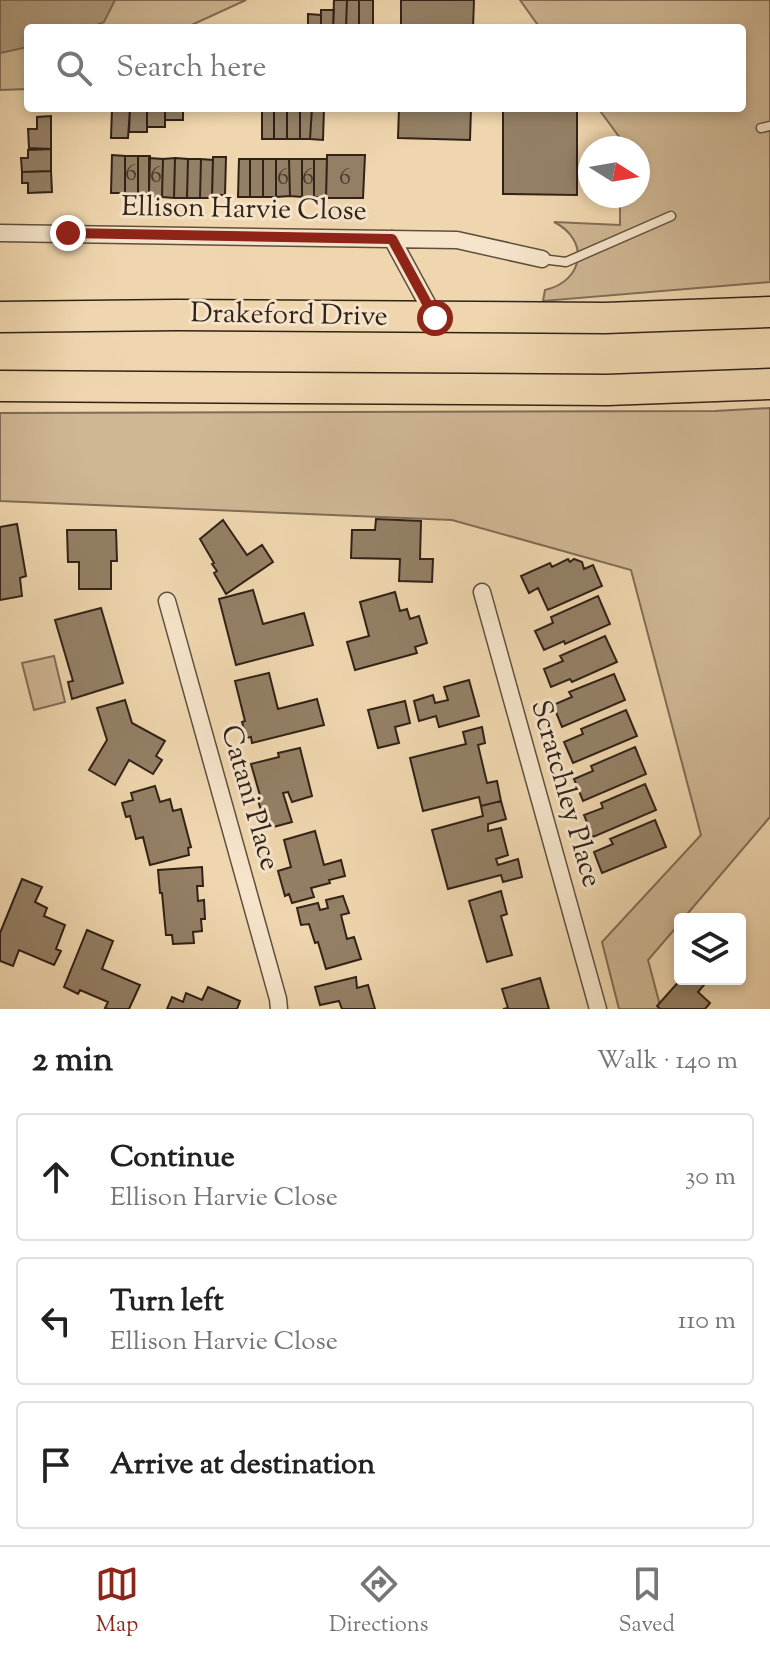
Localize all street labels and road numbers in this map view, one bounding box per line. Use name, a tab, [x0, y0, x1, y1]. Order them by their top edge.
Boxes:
street label: Ellison Harvie Close	[121, 188, 367, 232]
street label: Drakeford Drive	[190, 294, 388, 338]
street label: Scratchley Place	[519, 696, 611, 892]
street label: Catani Place	[209, 721, 289, 875]

